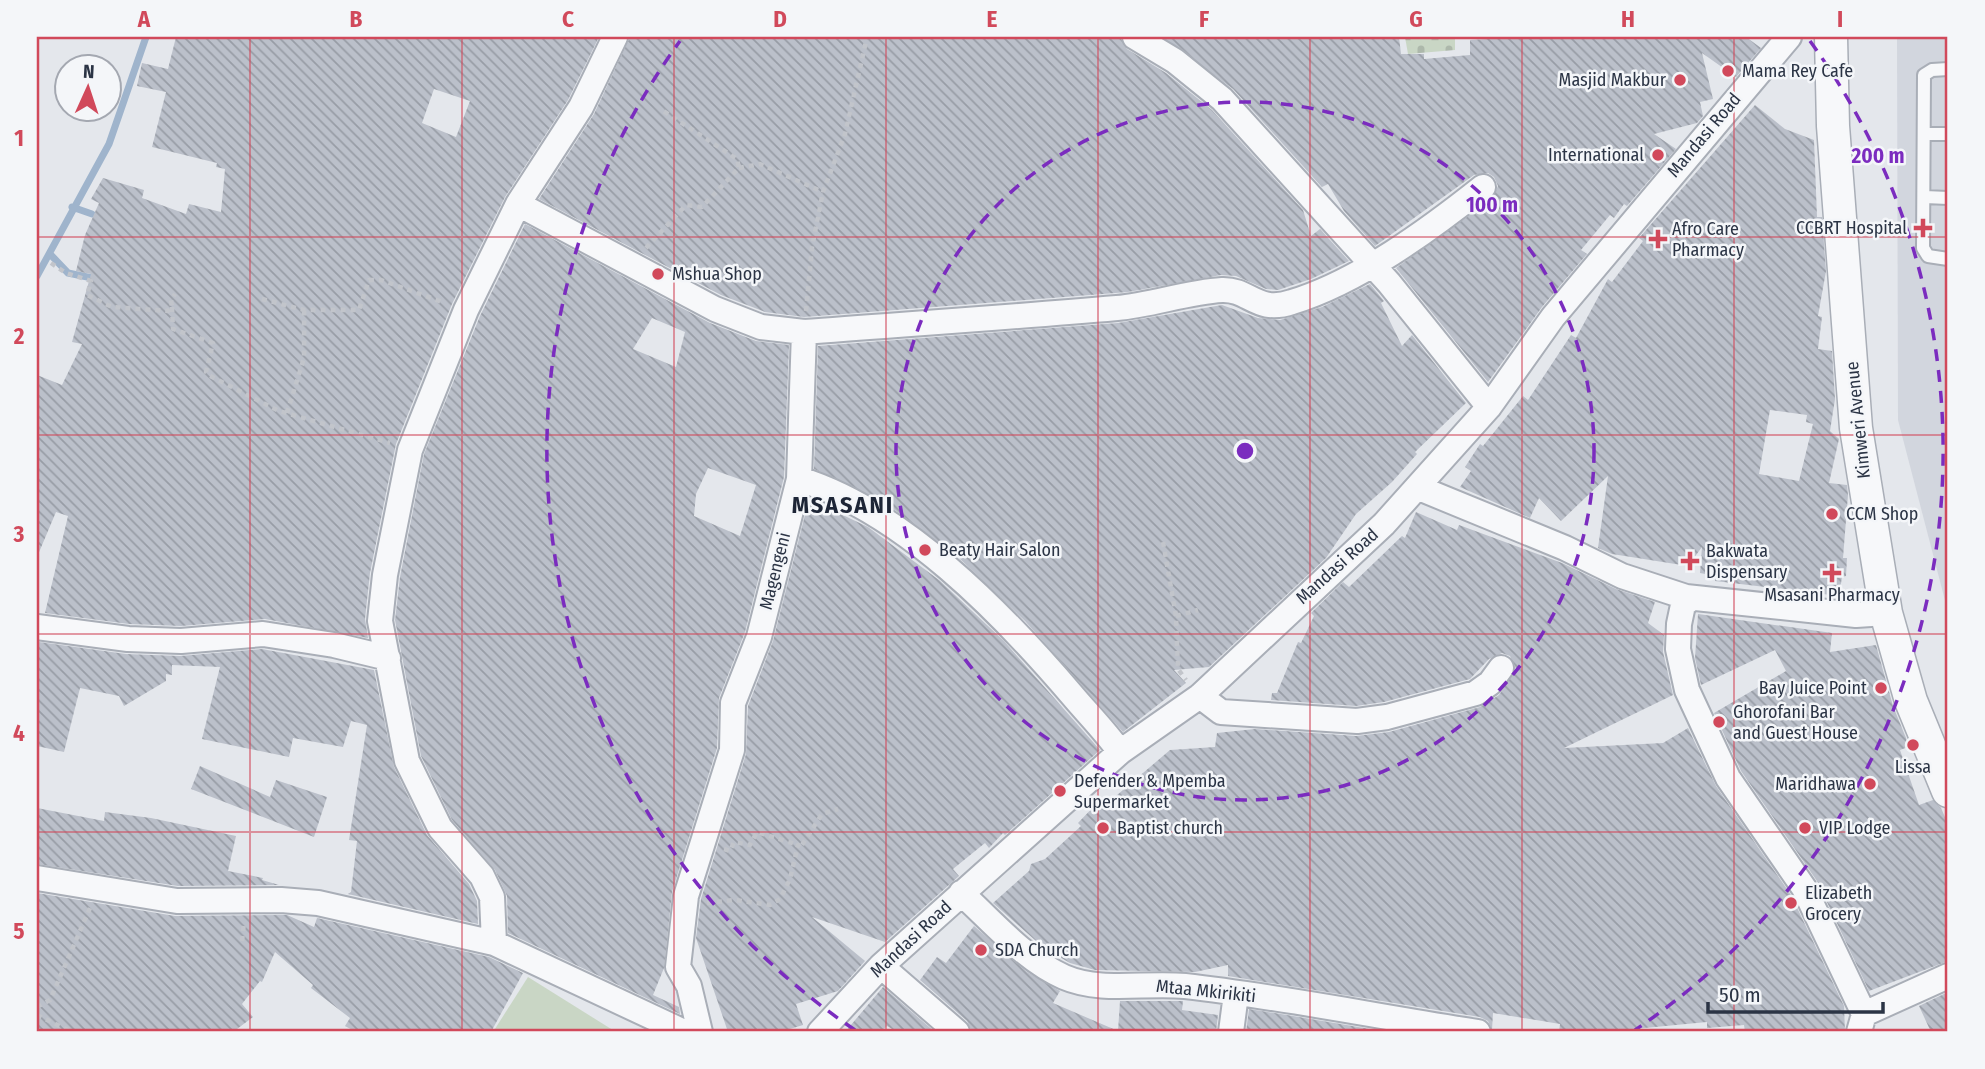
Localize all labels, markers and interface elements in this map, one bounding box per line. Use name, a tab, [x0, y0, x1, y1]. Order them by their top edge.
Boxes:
text: A	[137, 5, 151, 33]
text: B	[350, 5, 363, 33]
text: C	[562, 5, 574, 33]
text: D	[773, 5, 787, 33]
text: E	[987, 5, 998, 33]
text: F	[1199, 5, 1209, 33]
text: G	[1409, 5, 1423, 33]
text: H	[1621, 5, 1635, 33]
text: I	[1837, 5, 1843, 33]
north arrow	[52, 52, 122, 122]
text: N	[83, 60, 95, 83]
place label: Mama Rey Cafe	[1742, 60, 1853, 82]
marker: Mama Rey Cafe	[1720, 63, 1736, 79]
place label: Masjid Makbur	[1559, 69, 1667, 91]
marker: Masjid Makbur	[1672, 72, 1688, 88]
street label: Mandasi Road	[1662, 88, 1746, 182]
text: 1	[14, 124, 24, 152]
text: 200 m	[1850, 143, 1905, 169]
place label: International	[1548, 144, 1644, 166]
marker: International	[1650, 147, 1666, 163]
text: 100 m	[1466, 192, 1518, 218]
place label: CCBRT Hospital	[1796, 217, 1907, 239]
place label: Afro Care Pharmacy	[1672, 218, 1744, 261]
marker: CCBRT Hospital	[1913, 218, 1933, 238]
marker: Afro Care Pharmacy	[1650, 231, 1666, 247]
place label: Mshua Shop	[672, 263, 762, 285]
marker: Mshua Shop	[650, 266, 666, 282]
text: 2	[13, 322, 25, 350]
street label: Kimweri Avenue	[1841, 360, 1875, 480]
centre of rings	[1233, 439, 1257, 463]
district label: MSASANI	[792, 491, 894, 519]
place label: CCM Shop	[1846, 503, 1918, 525]
marker: CCM Shop	[1824, 506, 1840, 522]
text: 3	[13, 520, 25, 548]
street label: Mandasi Road	[1291, 523, 1383, 609]
street label: Magengeni	[755, 530, 795, 612]
place label: Beaty Hair Salon	[939, 539, 1060, 561]
place label: Bakwata Dispensary	[1706, 540, 1787, 583]
marker: Beaty Hair Salon	[917, 542, 933, 558]
marker: Bakwata Dispensary	[1680, 551, 1700, 571]
marker: Msasani Pharmacy	[1824, 565, 1840, 581]
place label: Msasani Pharmacy	[1764, 584, 1900, 606]
place label: Bay Juice Point	[1759, 677, 1867, 699]
marker: Bay Juice Point	[1873, 680, 1889, 696]
place label: Ghorofani Bar and Guest House	[1733, 701, 1858, 744]
marker: Ghorofani Bar and Guest House	[1711, 714, 1727, 730]
text: 4	[13, 719, 25, 747]
marker: Lissa	[1905, 737, 1921, 753]
place label: Lissa	[1895, 756, 1931, 778]
place label: Defender & Mpemba Supermarket	[1074, 770, 1226, 813]
place label: Maridhawa	[1775, 773, 1856, 795]
marker: Maridhawa	[1862, 776, 1878, 792]
marker: Defender & Mpemba Supermarket	[1052, 783, 1068, 799]
place label: Baptist church	[1117, 817, 1223, 839]
place label: VIP Lodge	[1819, 817, 1890, 839]
marker: Baptist church	[1095, 820, 1111, 836]
marker: VIP Lodge	[1797, 820, 1813, 836]
place label: Elizabeth Grocery	[1805, 882, 1872, 925]
marker: Elizabeth Grocery	[1783, 895, 1799, 911]
street label: Mandasi Road	[866, 896, 956, 982]
text: 5	[13, 917, 25, 945]
place label: SDA Church	[995, 939, 1079, 961]
marker: SDA Church	[973, 942, 989, 958]
scale bar	[1708, 971, 1884, 1015]
street label: Mtaa Mkirikiti	[1155, 975, 1257, 1007]
text: 50 m	[1719, 982, 1761, 1008]

